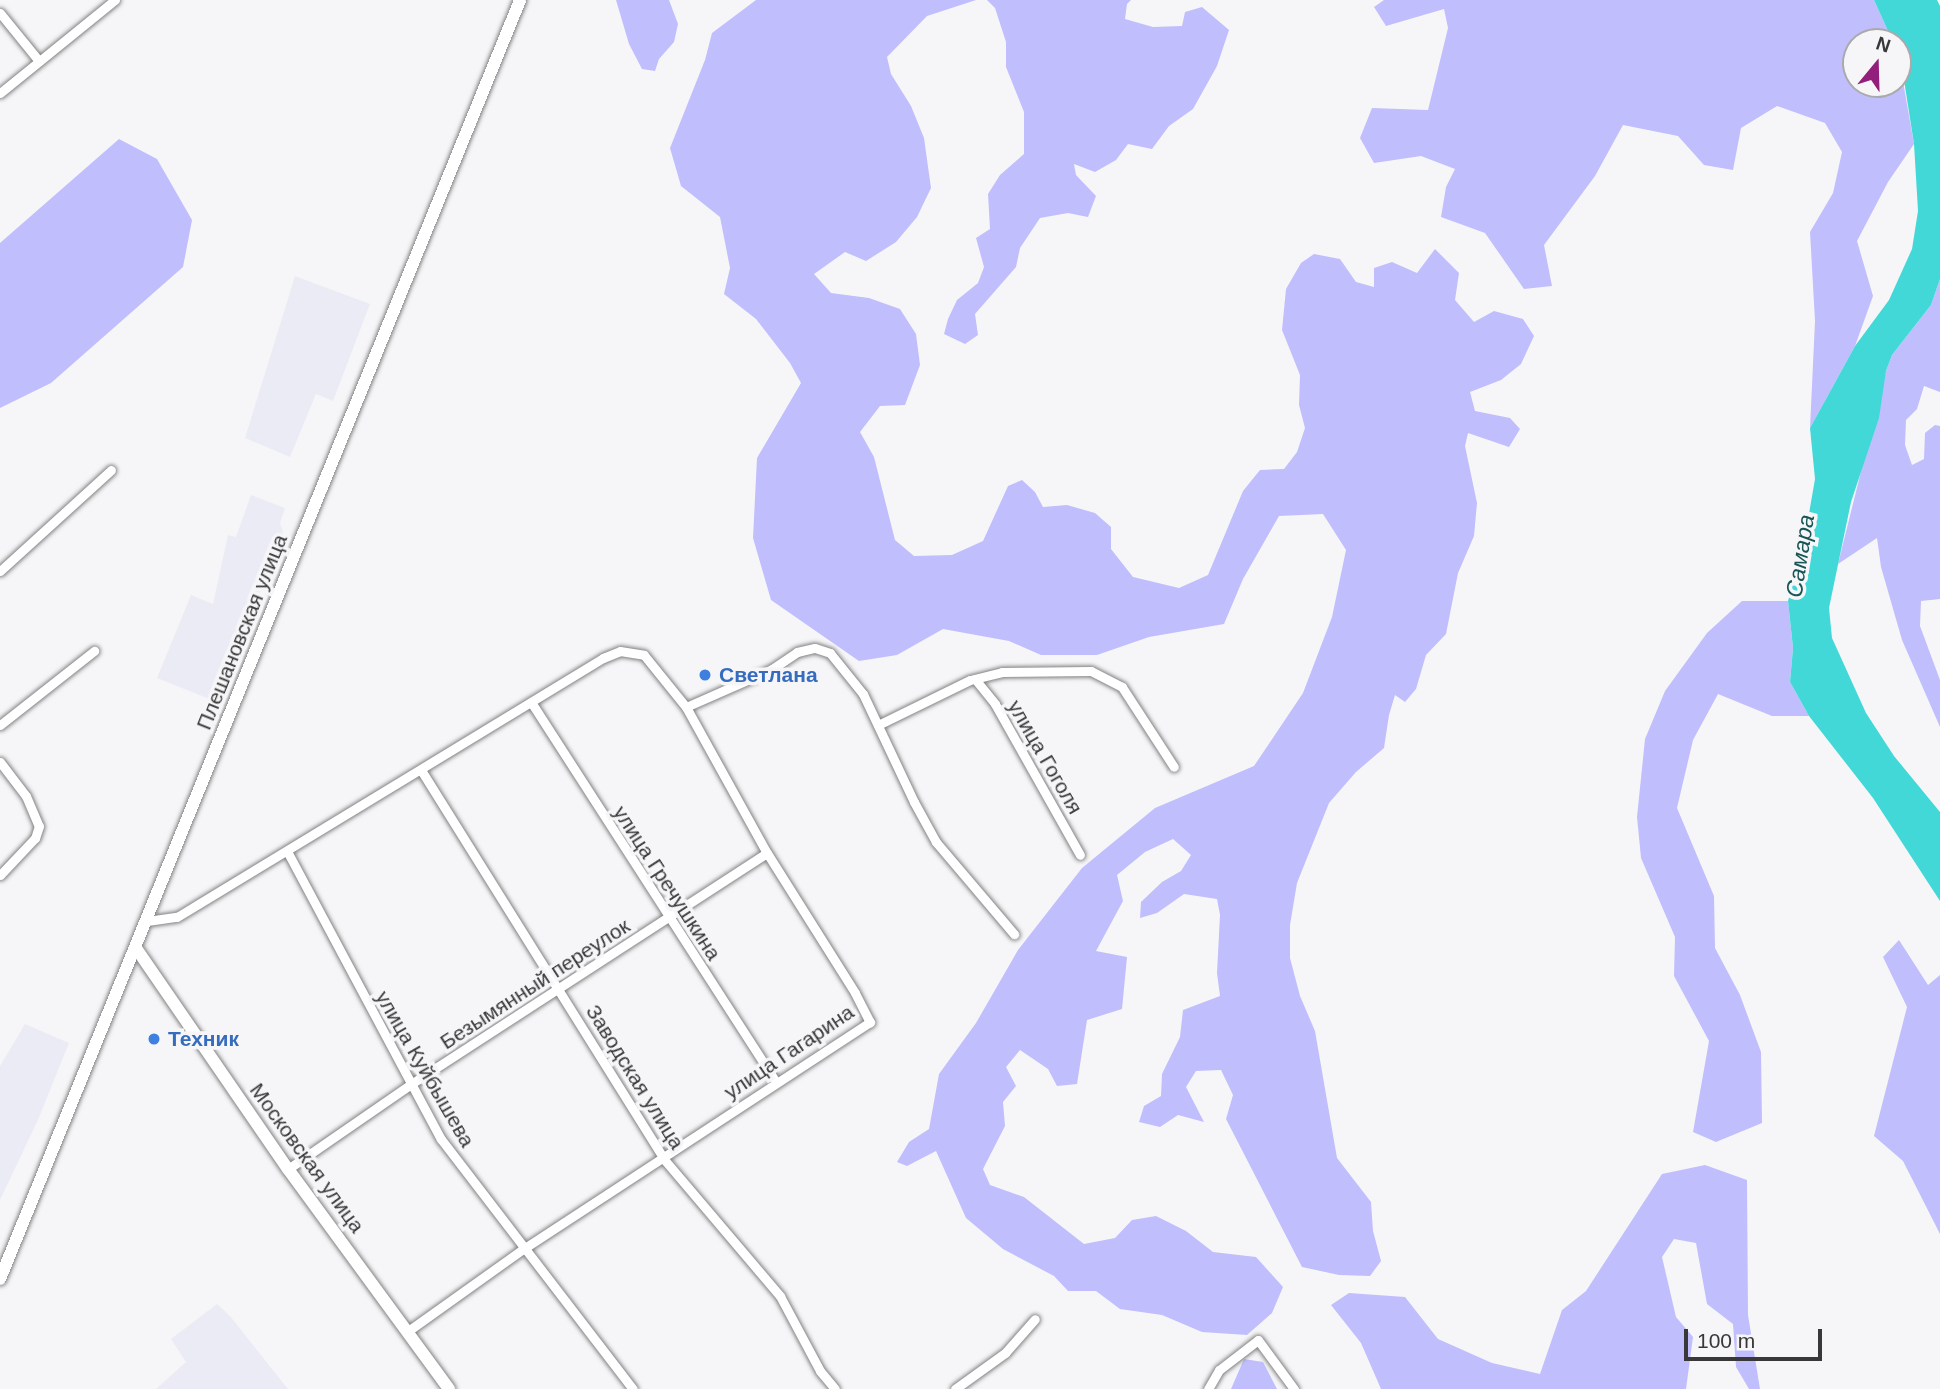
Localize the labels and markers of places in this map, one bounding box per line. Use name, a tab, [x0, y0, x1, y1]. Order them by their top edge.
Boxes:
place label: Светлана	[719, 662, 818, 688]
marker: Светлана	[697, 667, 713, 683]
place label: Техник	[168, 1026, 239, 1052]
marker: Техник	[146, 1031, 162, 1047]

